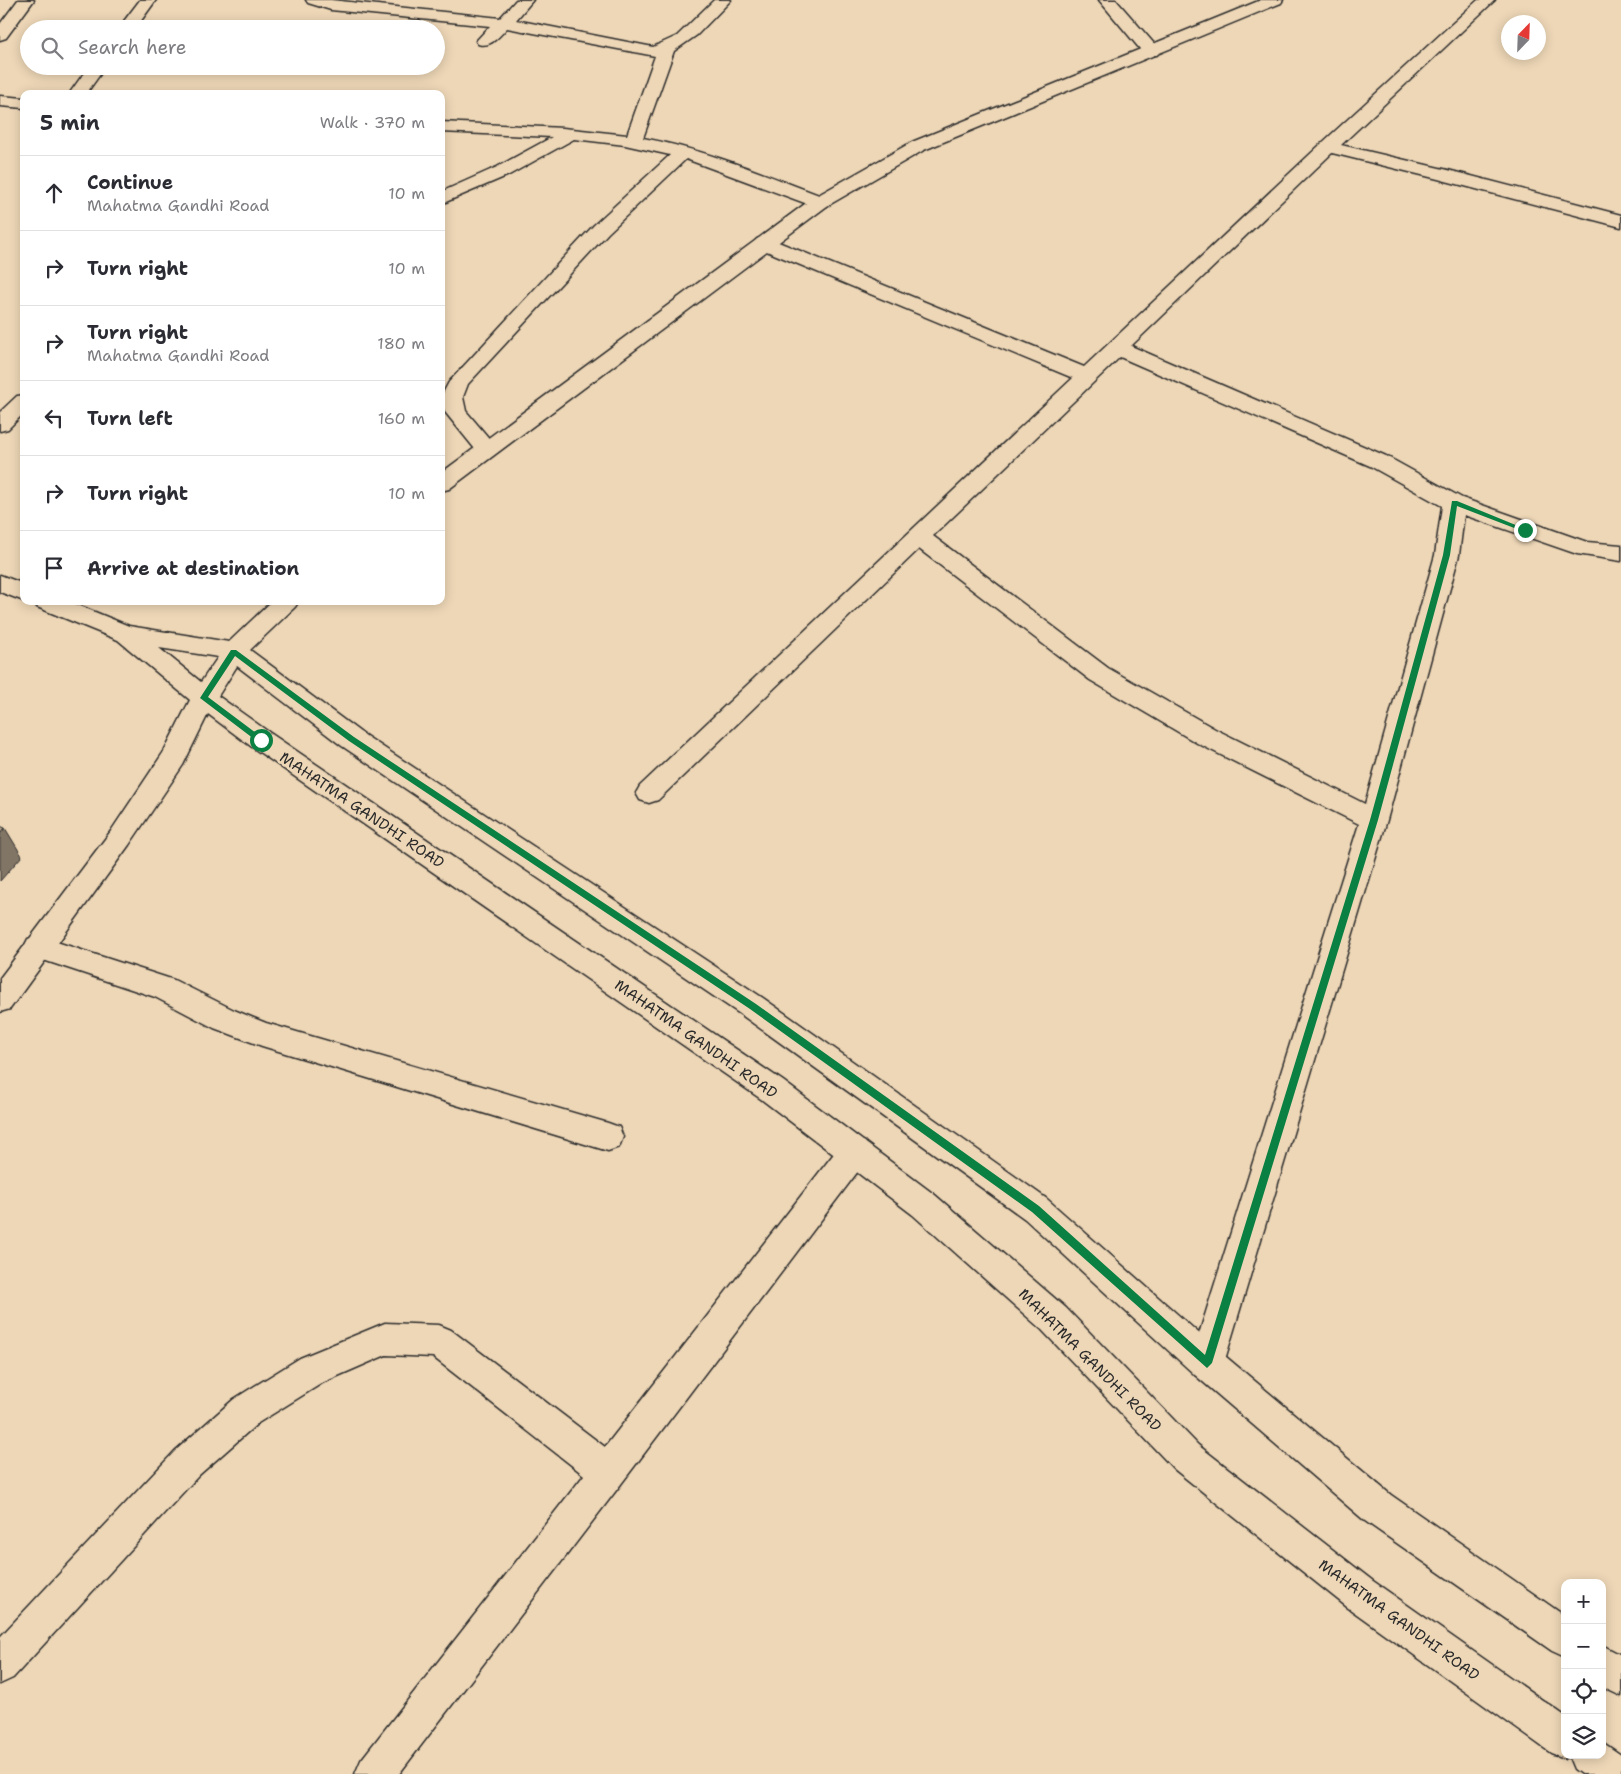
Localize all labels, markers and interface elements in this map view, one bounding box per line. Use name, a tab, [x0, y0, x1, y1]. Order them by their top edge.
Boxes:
north arrow	[1501, 15, 1546, 60]
search box	[20, 20, 445, 75]
icon: search	[38, 34, 66, 62]
text: Search here	[78, 35, 187, 60]
text: 5 min	[40, 109, 100, 137]
text: Walk · 370 m	[320, 112, 425, 133]
text: Continue	[87, 170, 173, 195]
icon: ahead	[40, 179, 68, 207]
text: 10 m	[388, 183, 425, 204]
text: Mahatma Gandhi Road	[87, 195, 270, 216]
icon: right	[40, 254, 68, 282]
text: Turn right	[87, 256, 188, 281]
text: 10 m	[388, 258, 425, 279]
text: Turn right	[87, 320, 188, 345]
icon: right	[40, 329, 68, 357]
text: 180 m	[377, 333, 425, 354]
text: Mahatma Gandhi Road	[87, 345, 270, 366]
icon: left	[40, 404, 68, 432]
text: Turn left	[87, 406, 173, 431]
text: 160 m	[378, 408, 425, 429]
icon: right	[40, 479, 68, 507]
text: Turn right	[87, 481, 188, 506]
text: 10 m	[388, 483, 425, 504]
route end	[1514, 519, 1537, 542]
icon: arrive	[40, 554, 68, 582]
text: Arrive at destination	[87, 556, 299, 581]
route start	[250, 729, 273, 752]
street label: MAHATMA GANDHI ROAD	[276, 747, 448, 873]
street label: MAHATMA GANDHI ROAD	[611, 975, 781, 1103]
street label: MAHATMA GANDHI ROAD	[1014, 1284, 1166, 1436]
street label: MAHATMA GANDHI ROAD	[1314, 1555, 1484, 1685]
map controls	[1561, 1579, 1606, 1759]
button: +	[1561, 1579, 1606, 1624]
button: −	[1561, 1624, 1606, 1669]
button: locate	[1561, 1669, 1606, 1714]
button: layers	[1561, 1714, 1606, 1759]

